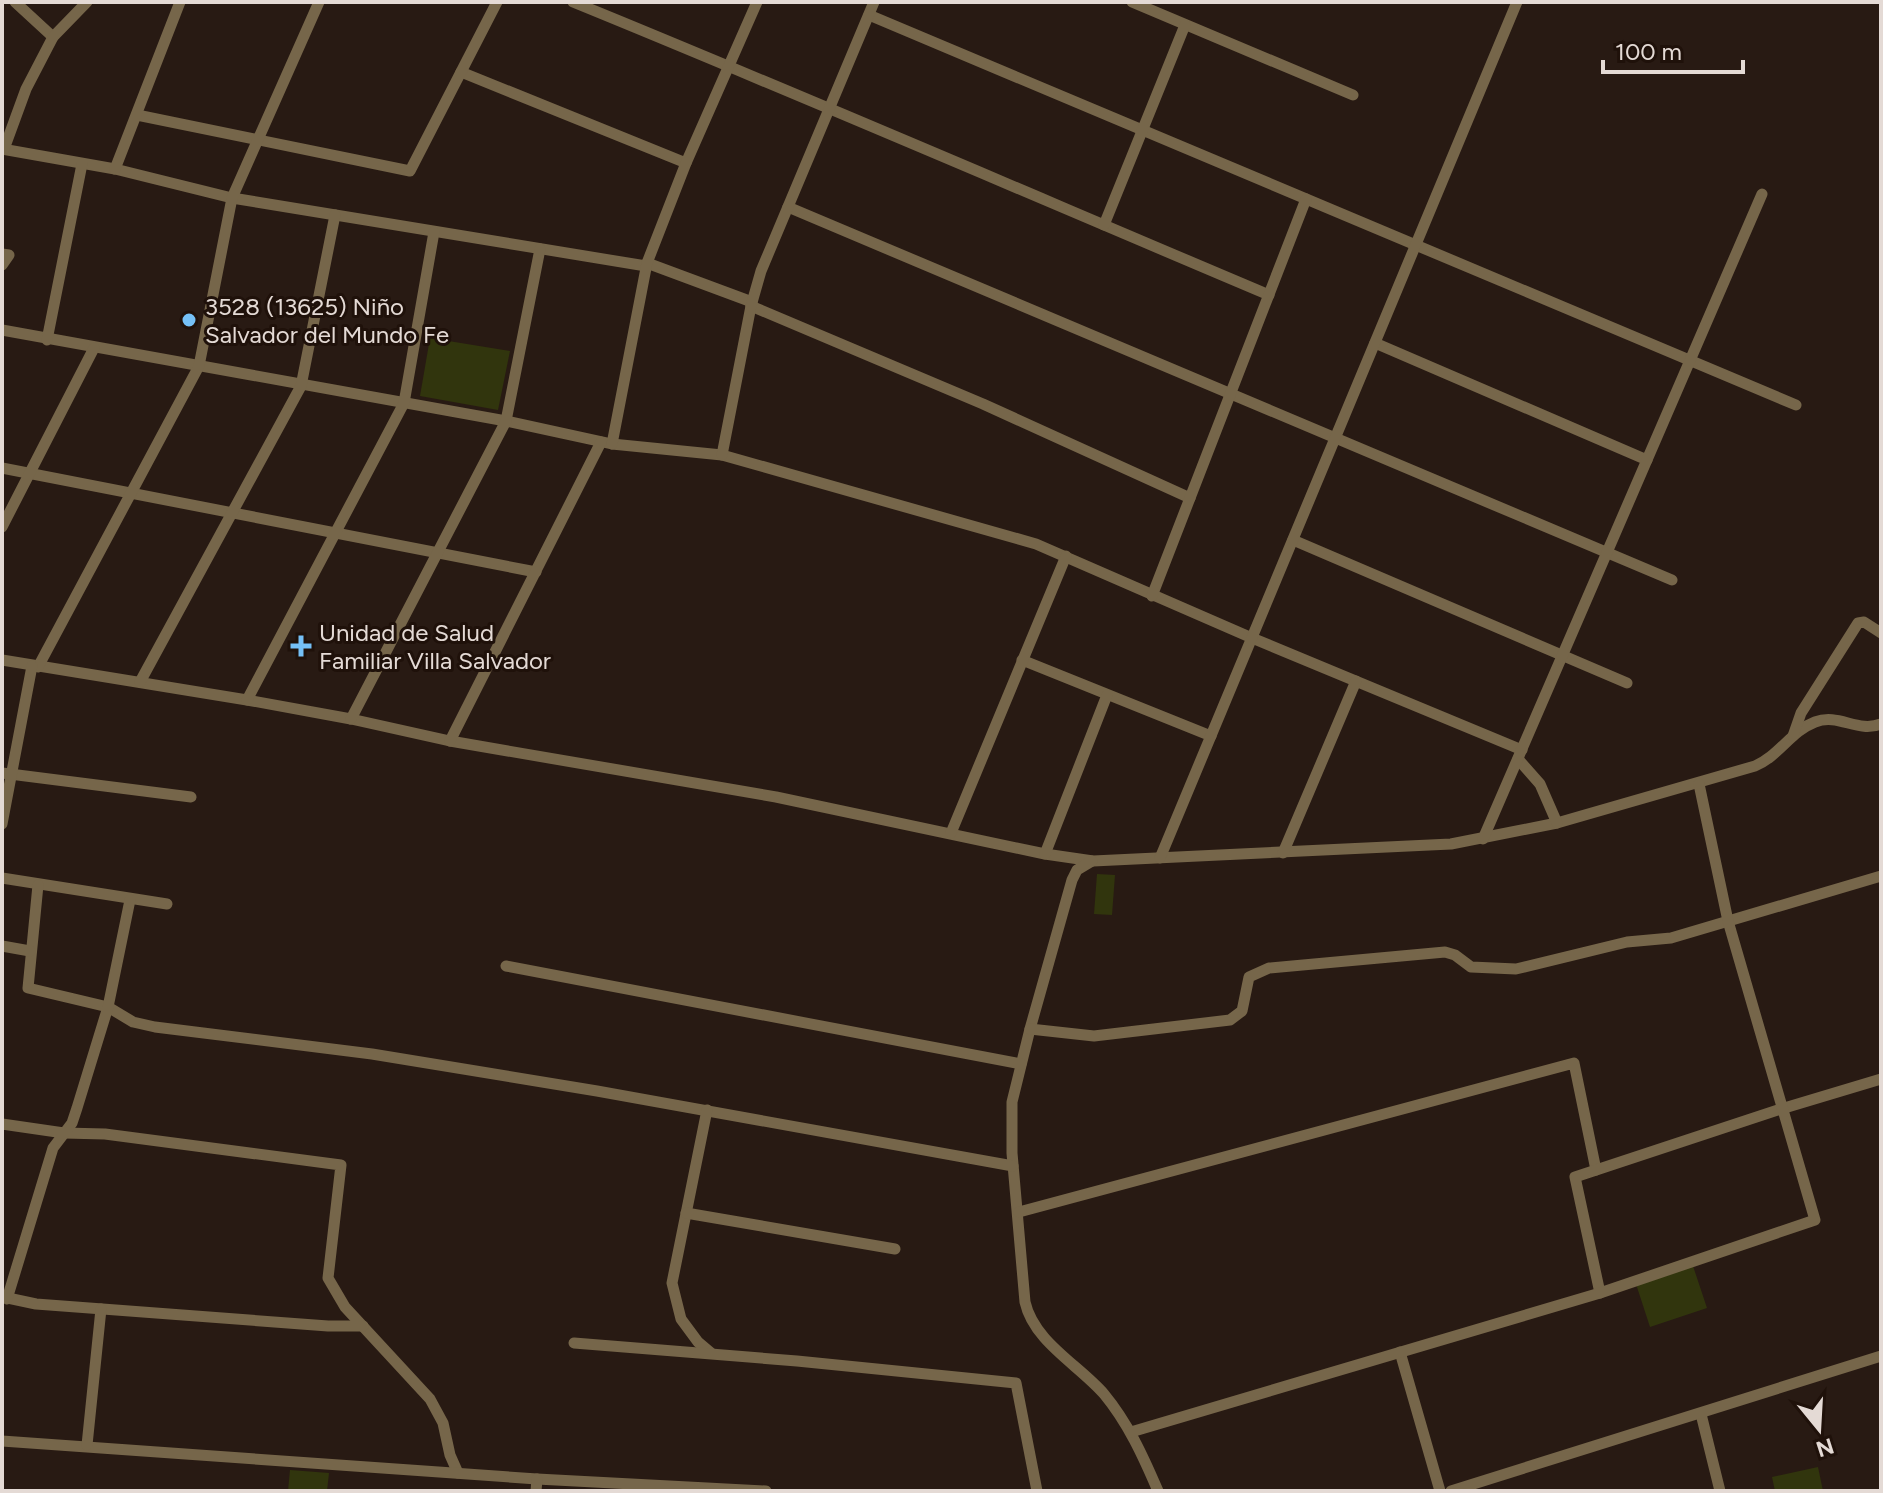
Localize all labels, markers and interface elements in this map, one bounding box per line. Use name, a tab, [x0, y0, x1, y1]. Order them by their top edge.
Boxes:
scale bar	[1603, 24, 1743, 74]
text: 100 m	[1615, 37, 1682, 66]
place label: 3528 (13625) Niño Salvador del Mundo Fe	[205, 292, 449, 349]
marker: 3528 (13625) Niño Salvador del Mundo Fe	[180, 311, 198, 329]
place label: Unidad de Salud Familiar Villa Salvador	[319, 618, 551, 675]
marker: Unidad de Salud Familiar Villa Salvador	[290, 635, 312, 657]
north arrow	[1779, 1389, 1859, 1469]
text: N	[1813, 1432, 1837, 1463]

